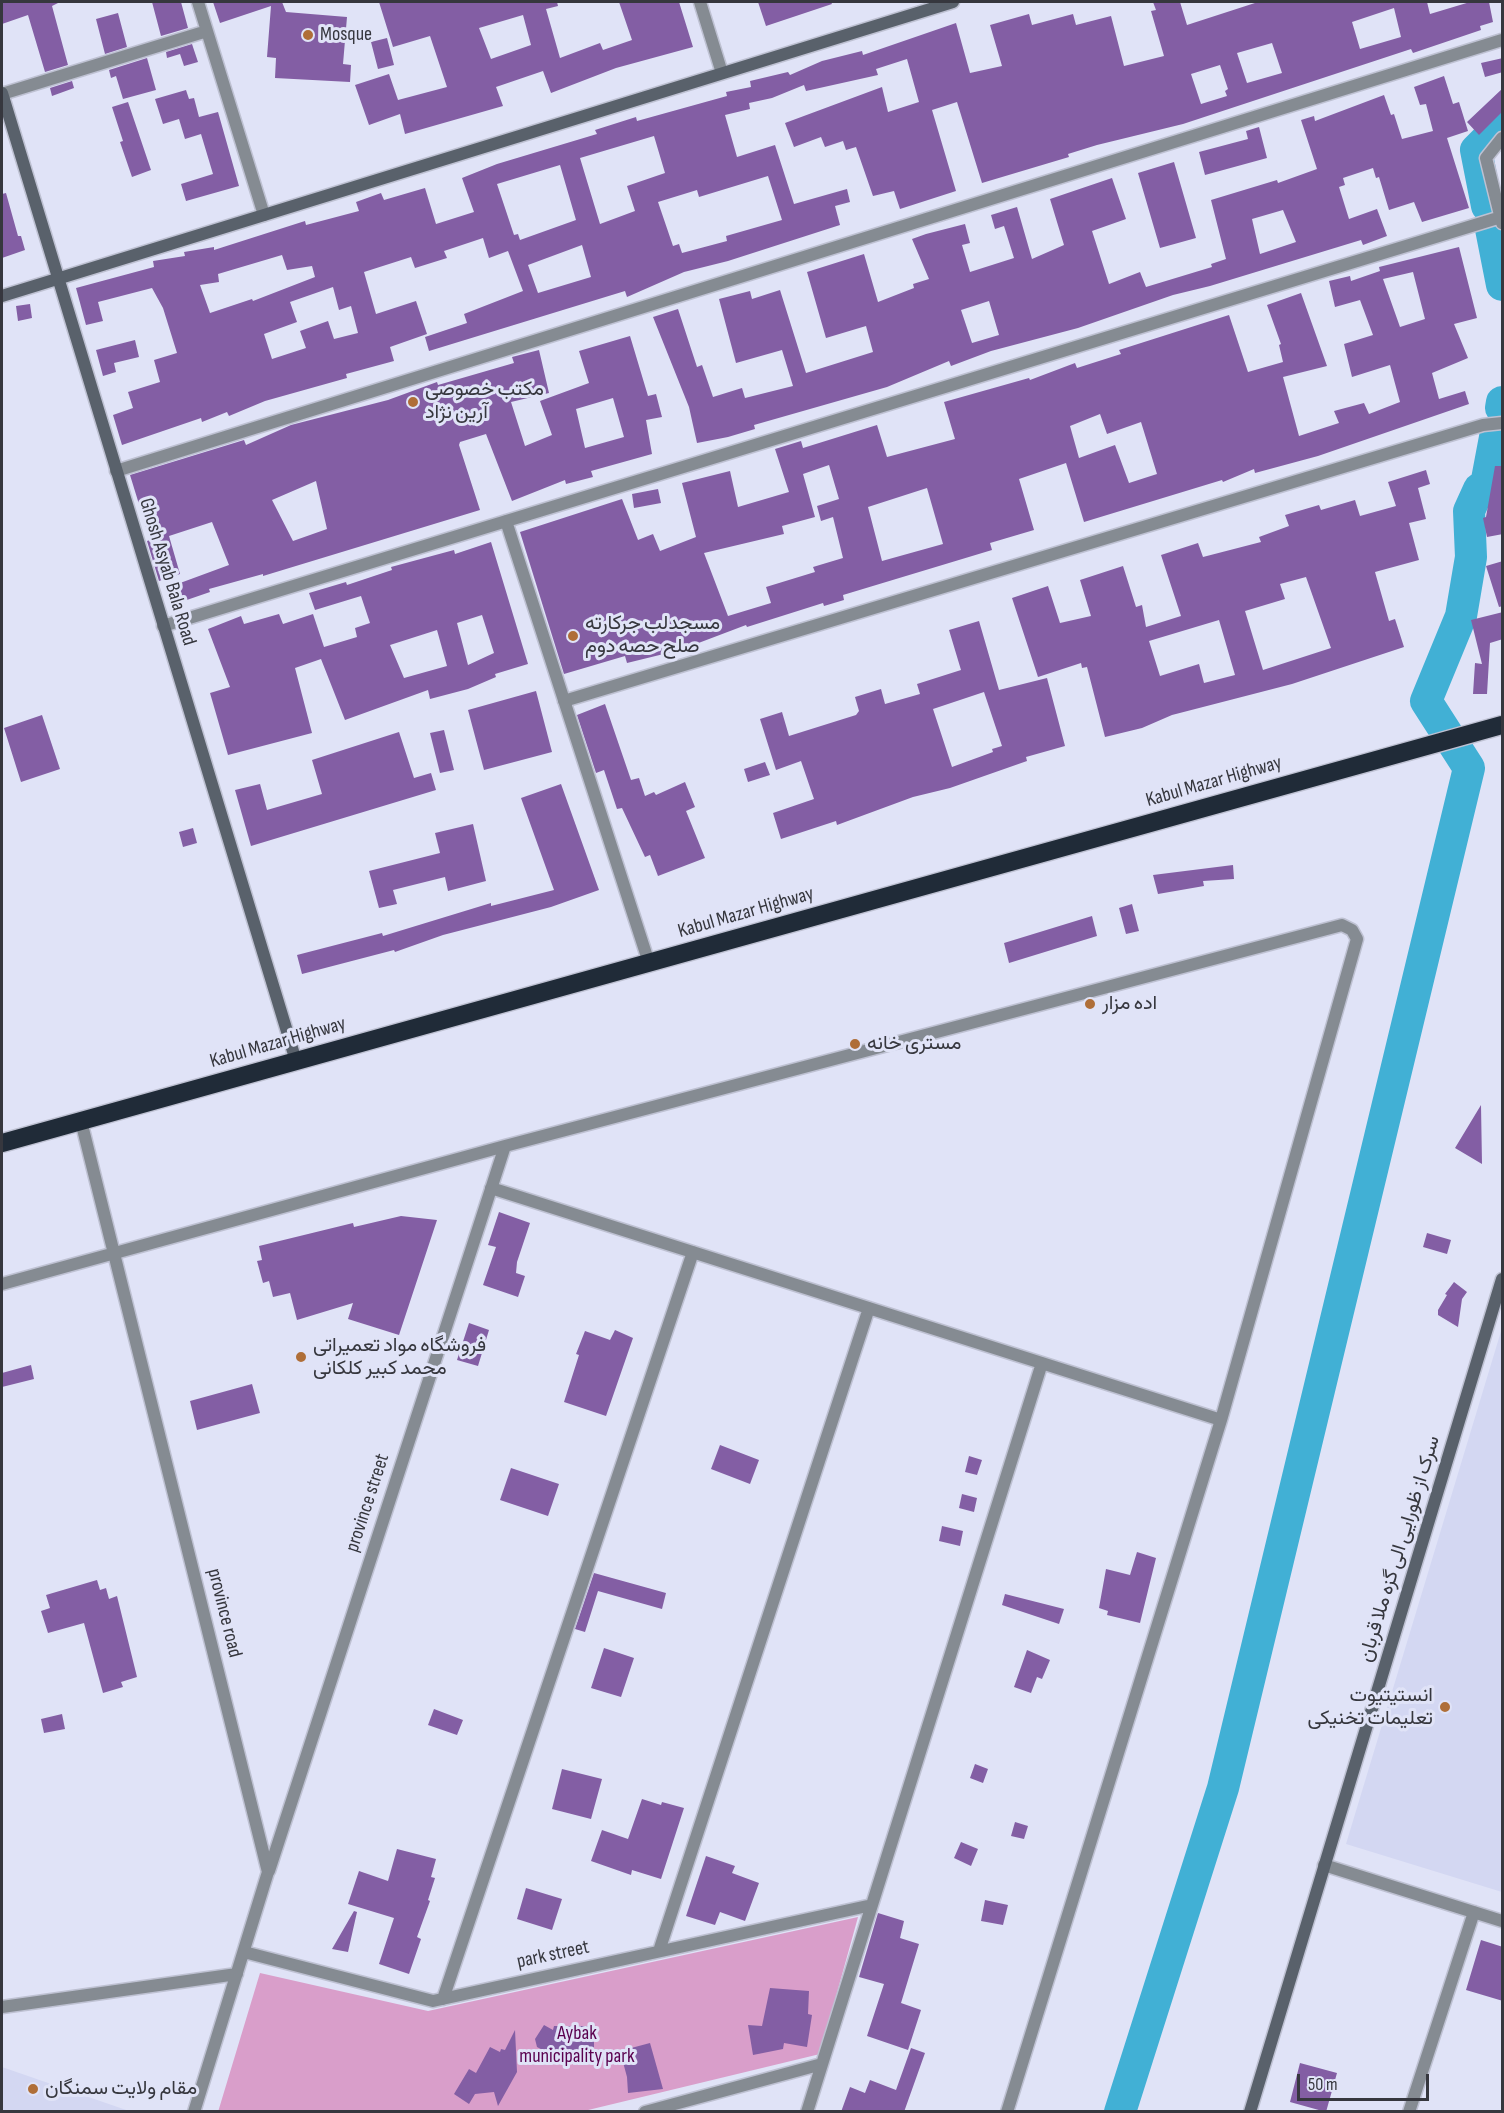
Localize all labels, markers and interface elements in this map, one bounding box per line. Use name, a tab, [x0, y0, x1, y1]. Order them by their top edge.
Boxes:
place label: Mosque	[320, 23, 372, 47]
marker: Mosque	[301, 28, 315, 42]
place label: مکتب خصوصی آرین نژاد	[425, 378, 544, 425]
marker: مکتب خصوصی آرین نژاد	[406, 395, 420, 409]
street label: Ghosh Asyab Bala Road	[133, 495, 201, 649]
place label: مسجدلب جرکارته صلح حصه دوم	[585, 612, 720, 659]
marker: مسجدلب جرکارته صلح حصه دوم	[566, 629, 580, 643]
street label: Kabul Mazar Highway	[1143, 751, 1285, 813]
street label: Kabul Mazar Highway	[675, 882, 817, 944]
place label: اده مزار	[1102, 992, 1157, 1016]
marker: اده مزار	[1083, 997, 1097, 1011]
street label: Kabul Mazar Highway	[207, 1012, 349, 1074]
place label: مستری خانه	[867, 1032, 961, 1056]
marker: مستری خانه	[848, 1037, 862, 1051]
place label: فروشگاه مواد تعمیراتی محمد کبیر کلکانی	[313, 1334, 486, 1381]
marker: فروشگاه مواد تعمیراتی محمد کبیر کلکانی	[294, 1350, 308, 1364]
street label: سرک از ظورایی الی گزه ملا قربان	[1354, 1433, 1446, 1665]
street label: province street	[341, 1451, 395, 1555]
street label: province road	[201, 1566, 247, 1660]
place label: انستیتیوت تعلیمات تخنیکی	[1307, 1684, 1433, 1731]
marker: انستیتیوت تعلیمات تخنیکی	[1438, 1700, 1452, 1714]
street label: park street	[515, 1936, 591, 1974]
park label: Aybak municipality park	[519, 2022, 635, 2069]
scale bar	[1300, 2062, 1432, 2100]
text: 50 m	[1308, 2074, 1338, 2095]
place label: مقام ولایت سمنگان	[45, 2077, 197, 2101]
marker: مقام ولایت سمنگان	[26, 2082, 40, 2096]

